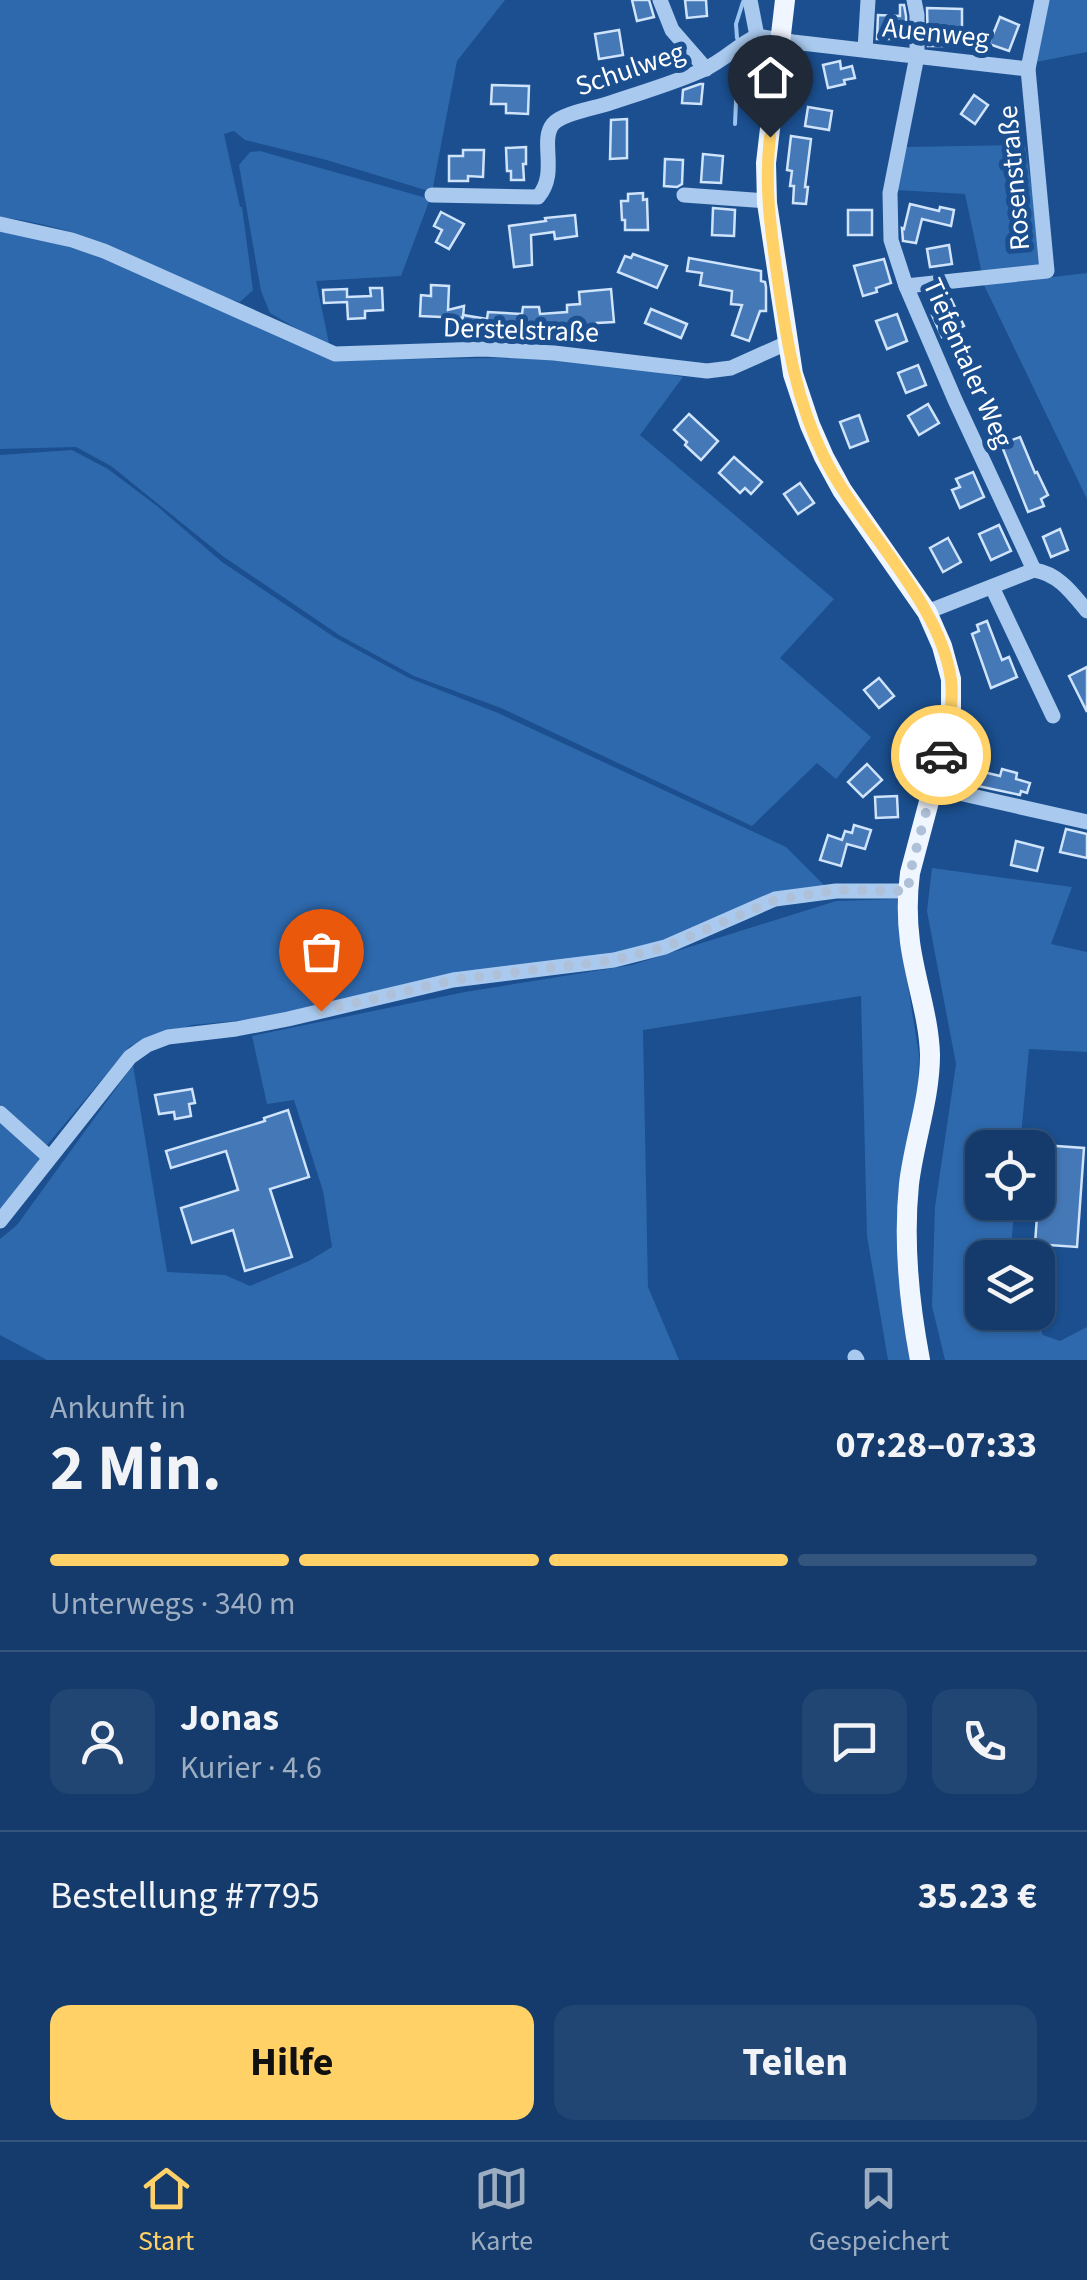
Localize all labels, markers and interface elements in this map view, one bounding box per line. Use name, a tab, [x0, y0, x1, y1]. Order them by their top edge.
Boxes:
street label: Auenweg	[881, 8, 991, 58]
street label: Schulweg	[570, 32, 690, 106]
pin	[728, 35, 813, 138]
icon: home	[743, 50, 798, 105]
street label: Rosenstraße	[988, 104, 1040, 252]
street label: Tiefentaler Weg	[913, 272, 1023, 454]
street label: Derstelstraße	[442, 307, 600, 353]
courier	[891, 705, 991, 805]
icon: car	[914, 728, 969, 783]
pin	[279, 909, 364, 1012]
icon: bag	[294, 924, 349, 979]
map controls	[965, 1130, 1055, 1330]
button: locate	[965, 1130, 1055, 1220]
button: layers	[965, 1240, 1055, 1330]
text: Ankunft in	[50, 1385, 186, 1431]
text: 07:28–07:33	[835, 1418, 1037, 1472]
text: 2 Min.	[50, 1422, 221, 1515]
text: Unterwegs · 340 m	[50, 1581, 296, 1627]
button: person	[50, 1689, 155, 1794]
button: chat	[802, 1689, 907, 1794]
button: phone	[932, 1689, 1037, 1794]
text: Jonas	[180, 1691, 279, 1745]
text: Kurier · 4.6	[180, 1745, 322, 1791]
text: Bestellung #7795	[50, 1869, 320, 1923]
text: 35.23 €	[918, 1869, 1037, 1923]
button: Hilfe	[50, 2005, 534, 2120]
button: Teilen	[554, 2005, 1037, 2120]
tab: Start	[138, 2161, 194, 2261]
tab: Karte	[470, 2161, 533, 2261]
tab: Gespeichert	[809, 2161, 949, 2261]

